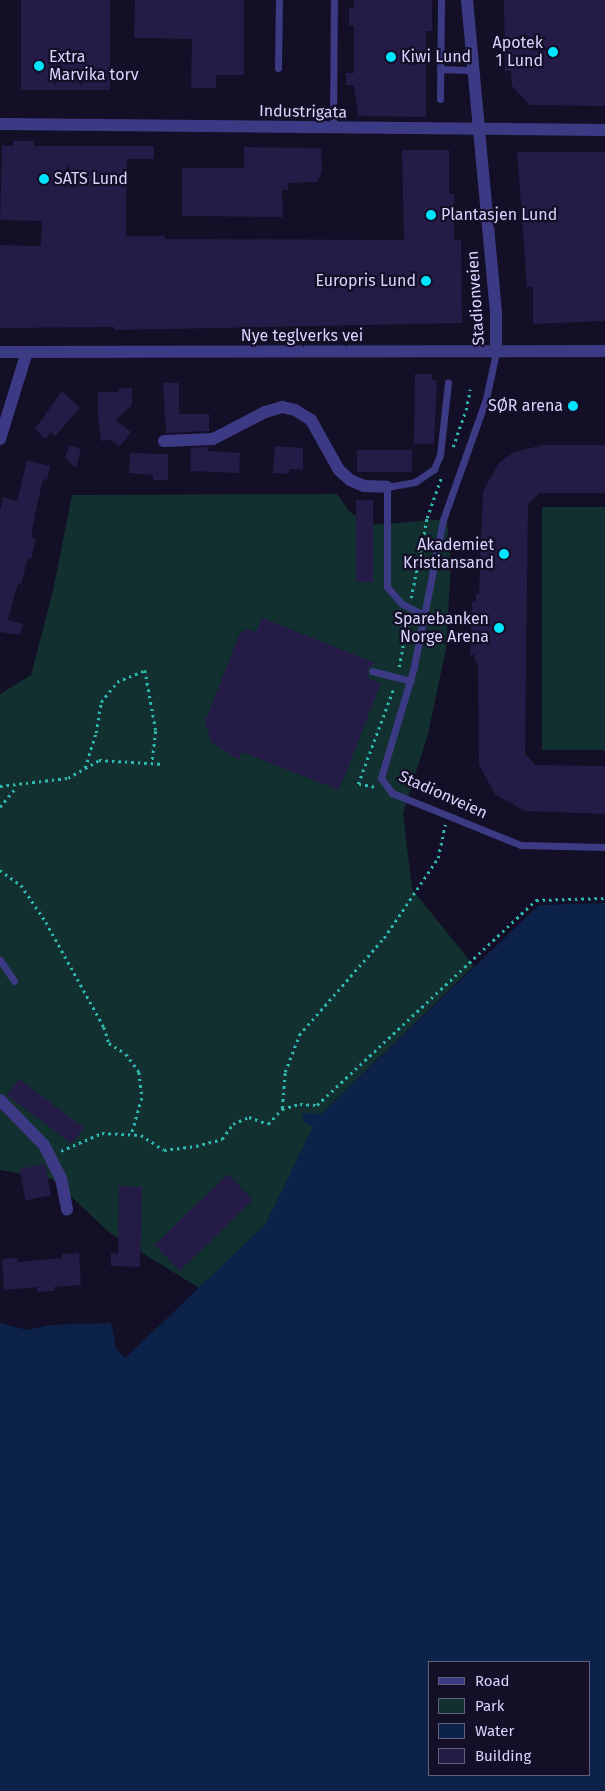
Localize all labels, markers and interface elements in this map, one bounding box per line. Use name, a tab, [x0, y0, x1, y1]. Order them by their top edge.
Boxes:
place label: Apotek 1 Lund	[493, 33, 543, 71]
marker: Apotek 1 Lund	[547, 46, 559, 58]
place label: Extra Marvika torv	[49, 47, 139, 85]
place label: Kiwi Lund	[401, 47, 471, 67]
marker: Kiwi Lund	[385, 51, 397, 63]
marker: Extra Marvika torv	[33, 60, 45, 72]
street label: Industrigata	[259, 102, 347, 122]
place label: SATS Lund	[54, 169, 128, 189]
marker: SATS Lund	[38, 173, 50, 185]
place label: Plantasjen Lund	[441, 205, 557, 225]
marker: Plantasjen Lund	[425, 209, 437, 221]
street label: Stadionveien	[463, 250, 489, 346]
place label: Europris Lund	[315, 271, 416, 291]
marker: Europris Lund	[420, 275, 432, 287]
street label: Nye teglverks vei	[241, 326, 363, 346]
place label: SØR arena	[488, 396, 563, 416]
marker: SØR arena	[567, 400, 579, 412]
place label: Akademiet Kristiansand	[403, 535, 494, 573]
marker: Akademiet Kristiansand	[498, 548, 510, 560]
place label: Sparebanken Norge Arena	[394, 609, 489, 647]
marker: Sparebanken Norge Arena	[493, 622, 505, 634]
street label: Stadionveien	[396, 767, 490, 823]
legend	[428, 1661, 590, 1776]
text: Road	[475, 1672, 510, 1690]
text: Park	[475, 1697, 505, 1715]
text: Water	[475, 1722, 514, 1740]
text: Building	[475, 1747, 531, 1765]

